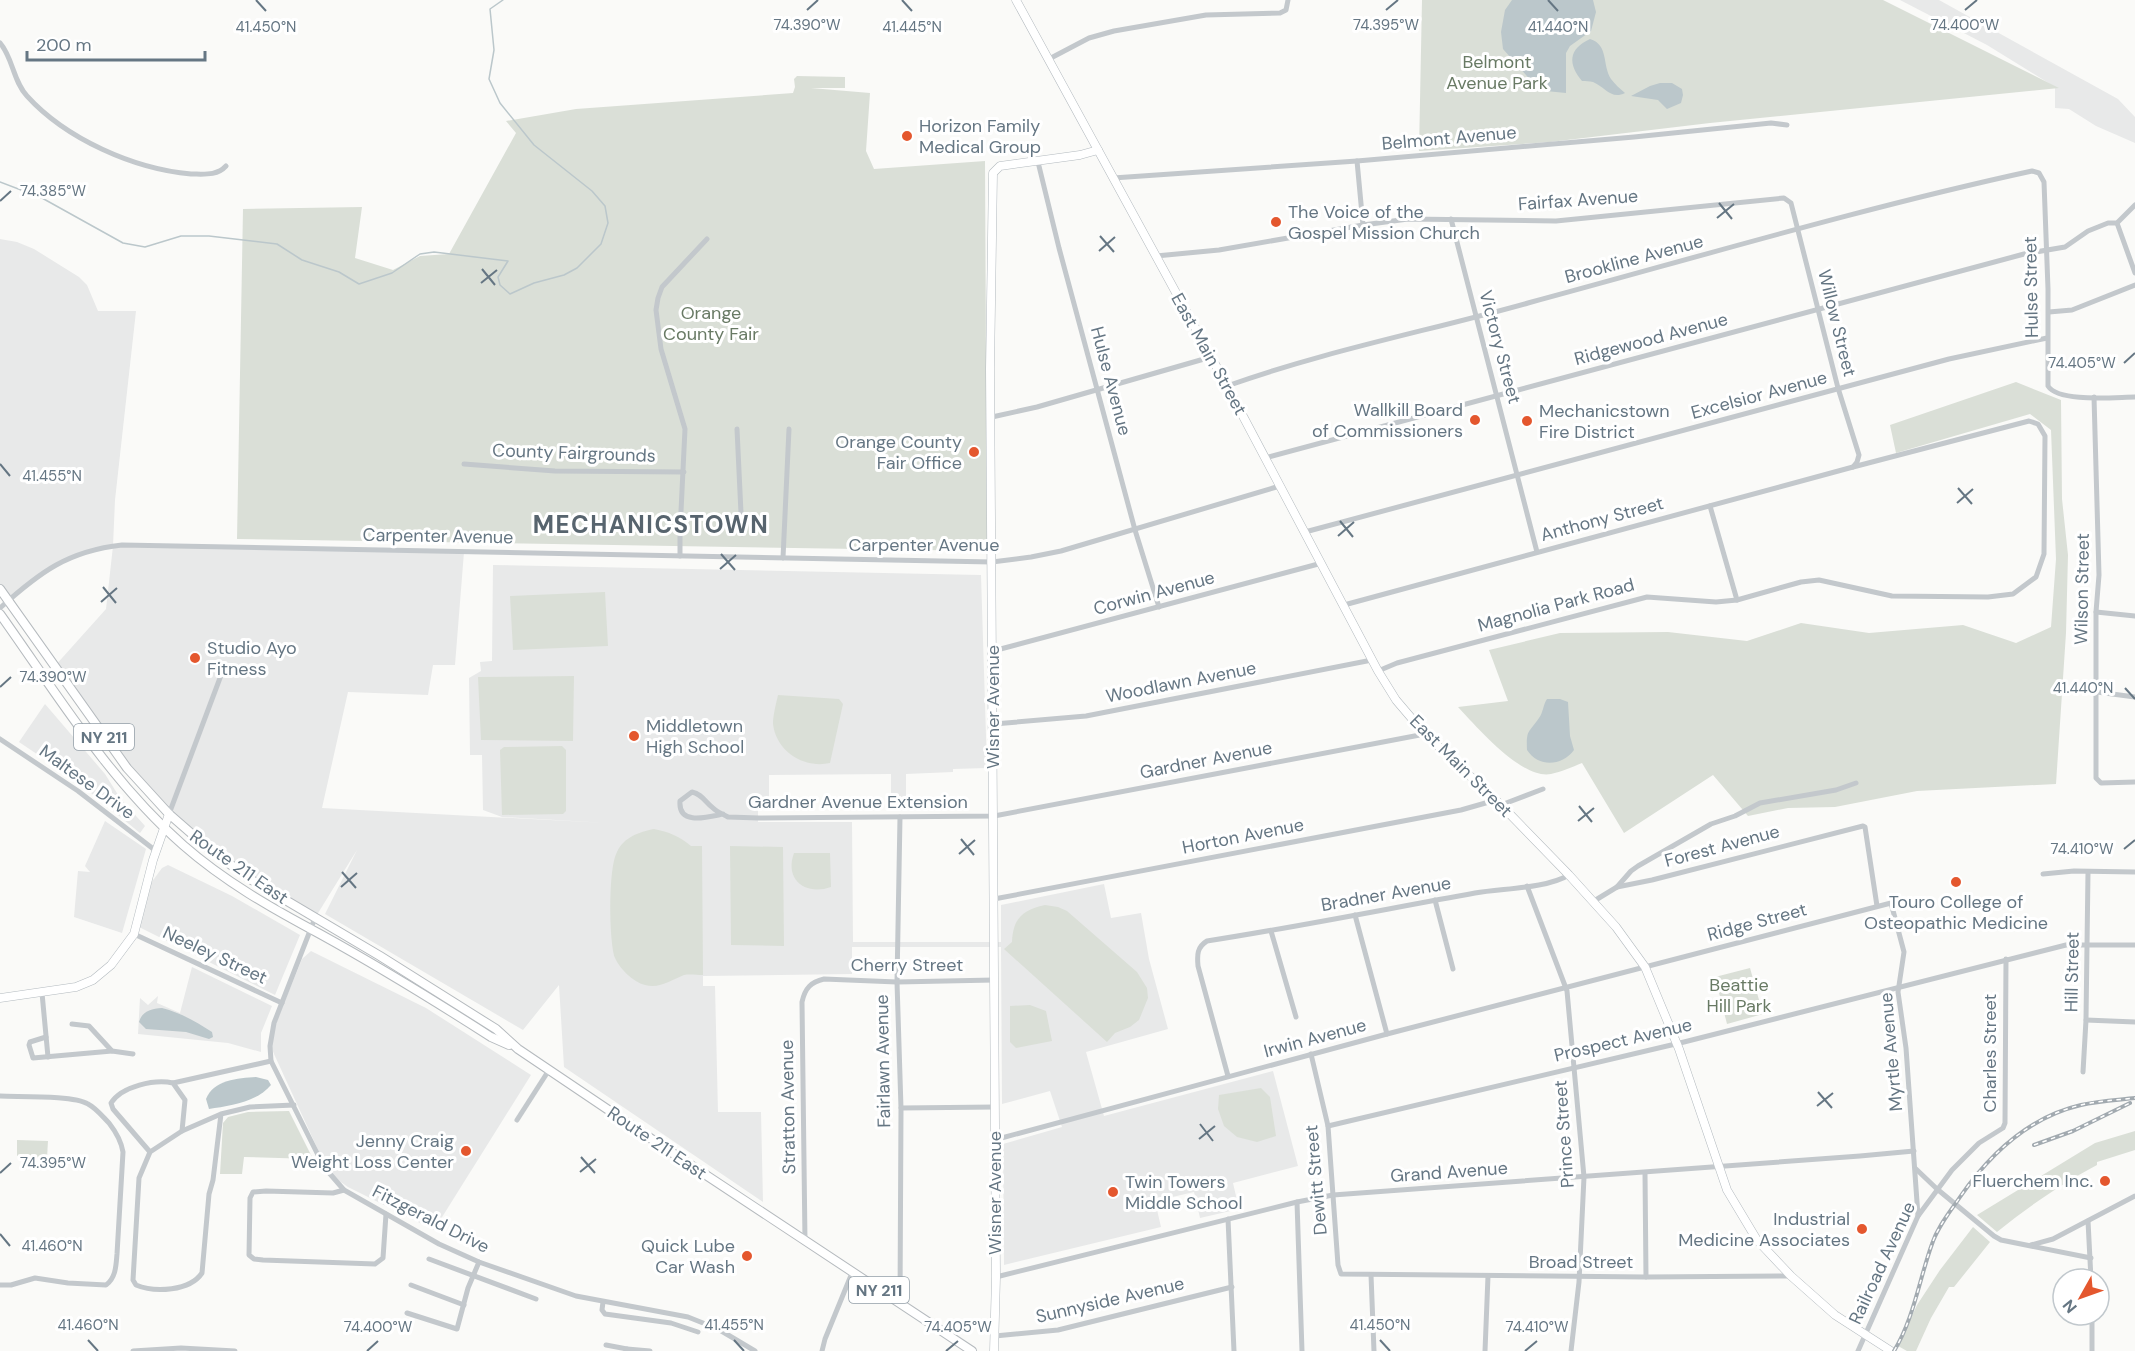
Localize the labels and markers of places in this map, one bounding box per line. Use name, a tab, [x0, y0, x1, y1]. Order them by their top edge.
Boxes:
place label: Horizon Family Medical Group	[919, 114, 1041, 159]
marker: Horizon Family Medical Group	[900, 129, 914, 143]
place label: The Voice of the Gospel Mission Church	[1288, 200, 1480, 245]
marker: The Voice of the Gospel Mission Church	[1269, 215, 1283, 229]
place label: Wallkill Board of Commissioners	[1312, 398, 1463, 443]
place label: Mechanicstown Fire District	[1539, 399, 1670, 444]
marker: Wallkill Board of Commissioners	[1468, 413, 1482, 427]
marker: Mechanicstown Fire District	[1520, 414, 1534, 428]
place label: Orange County Fair Office	[835, 430, 962, 475]
marker: Orange County Fair Office	[967, 445, 981, 459]
place label: Studio Ayo Fitness	[207, 636, 297, 681]
marker: Studio Ayo Fitness	[188, 651, 202, 665]
place label: Middletown High School	[646, 714, 744, 759]
marker: Middletown High School	[627, 729, 641, 743]
marker: Touro College of Osteopathic Medicine	[1949, 875, 1963, 889]
place label: Touro College of Osteopathic Medicine	[1864, 890, 2048, 935]
place label: Jenny Craig Weight Loss Center	[291, 1129, 454, 1174]
marker: Jenny Craig Weight Loss Center	[459, 1144, 473, 1158]
place label: Fluerchem Inc.	[1972, 1169, 2093, 1193]
place label: Twin Towers Middle School	[1125, 1170, 1243, 1215]
marker: Fluerchem Inc.	[2098, 1174, 2112, 1188]
marker: Twin Towers Middle School	[1106, 1185, 1120, 1199]
place label: Industrial Medicine Associates	[1678, 1207, 1850, 1252]
marker: Industrial Medicine Associates	[1855, 1222, 1869, 1236]
place label: Quick Lube Car Wash	[641, 1234, 735, 1279]
marker: Quick Lube Car Wash	[740, 1249, 754, 1263]

